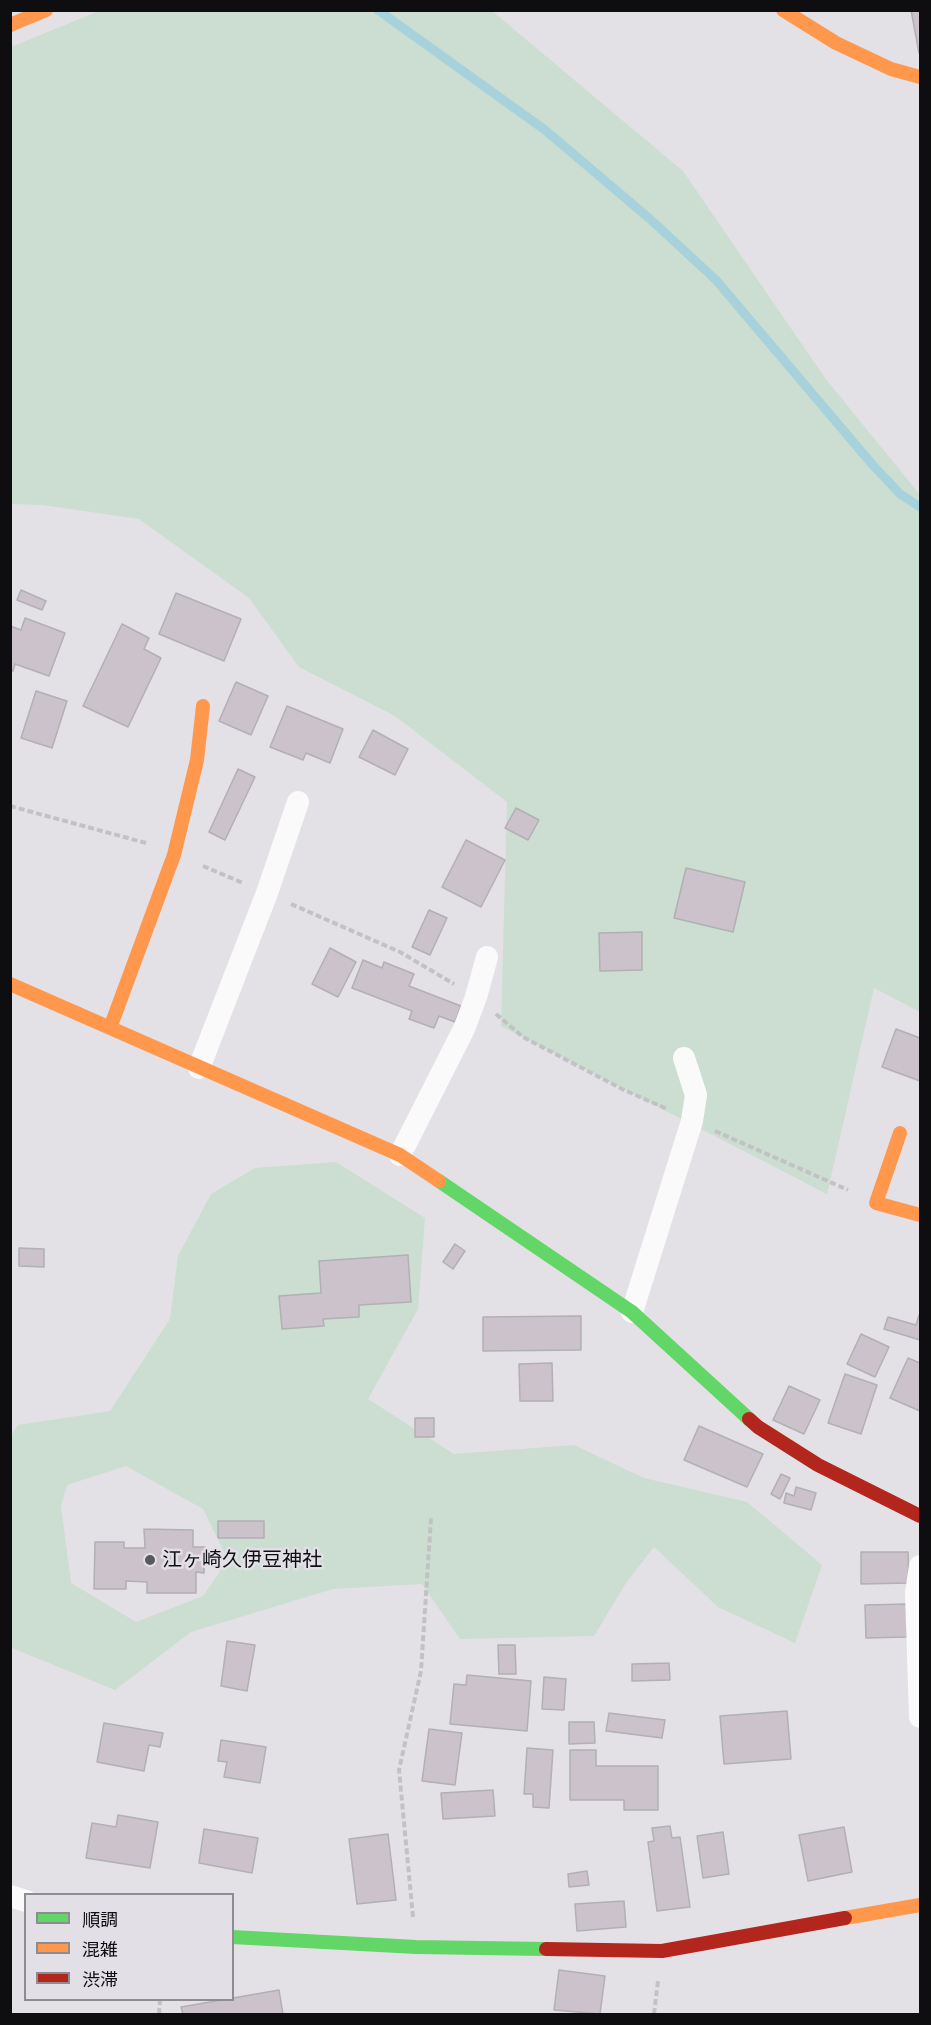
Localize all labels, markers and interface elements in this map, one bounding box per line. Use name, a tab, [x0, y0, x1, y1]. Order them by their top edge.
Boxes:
place label: 江ヶ崎久伊豆神社	[162, 1548, 322, 1572]
marker: 江ヶ崎久伊豆神社	[143, 1553, 157, 1567]
legend	[24, 1893, 234, 2001]
text: 順調	[82, 1908, 118, 1931]
text: 混雑	[82, 1938, 118, 1961]
text: 渋滞	[82, 1968, 118, 1991]

